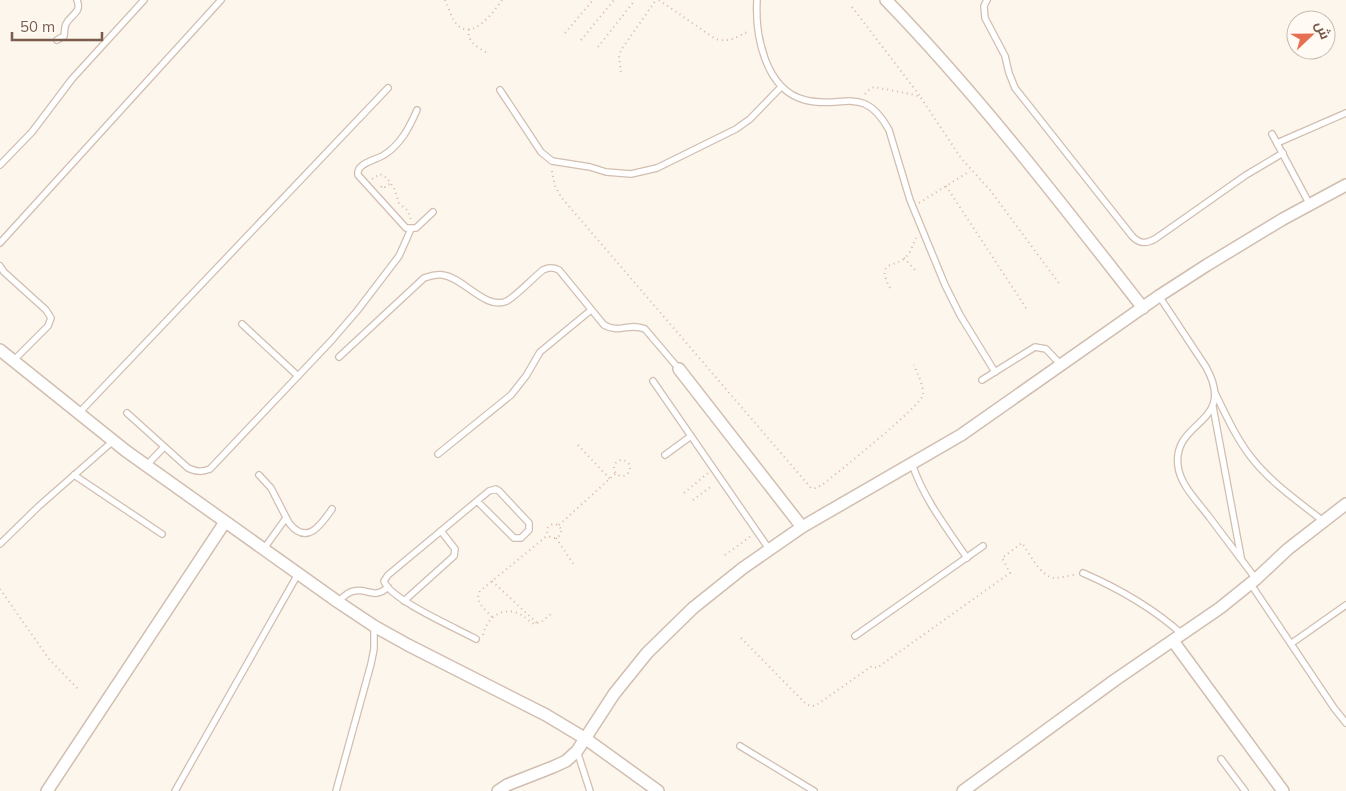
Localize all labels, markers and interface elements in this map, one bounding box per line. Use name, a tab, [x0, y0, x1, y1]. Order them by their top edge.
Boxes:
scale bar	[12, 10, 102, 42]
north arrow	[1286, 10, 1336, 60]
text: 50 m	[20, 17, 55, 36]
text: ش	[1311, 18, 1335, 42]

